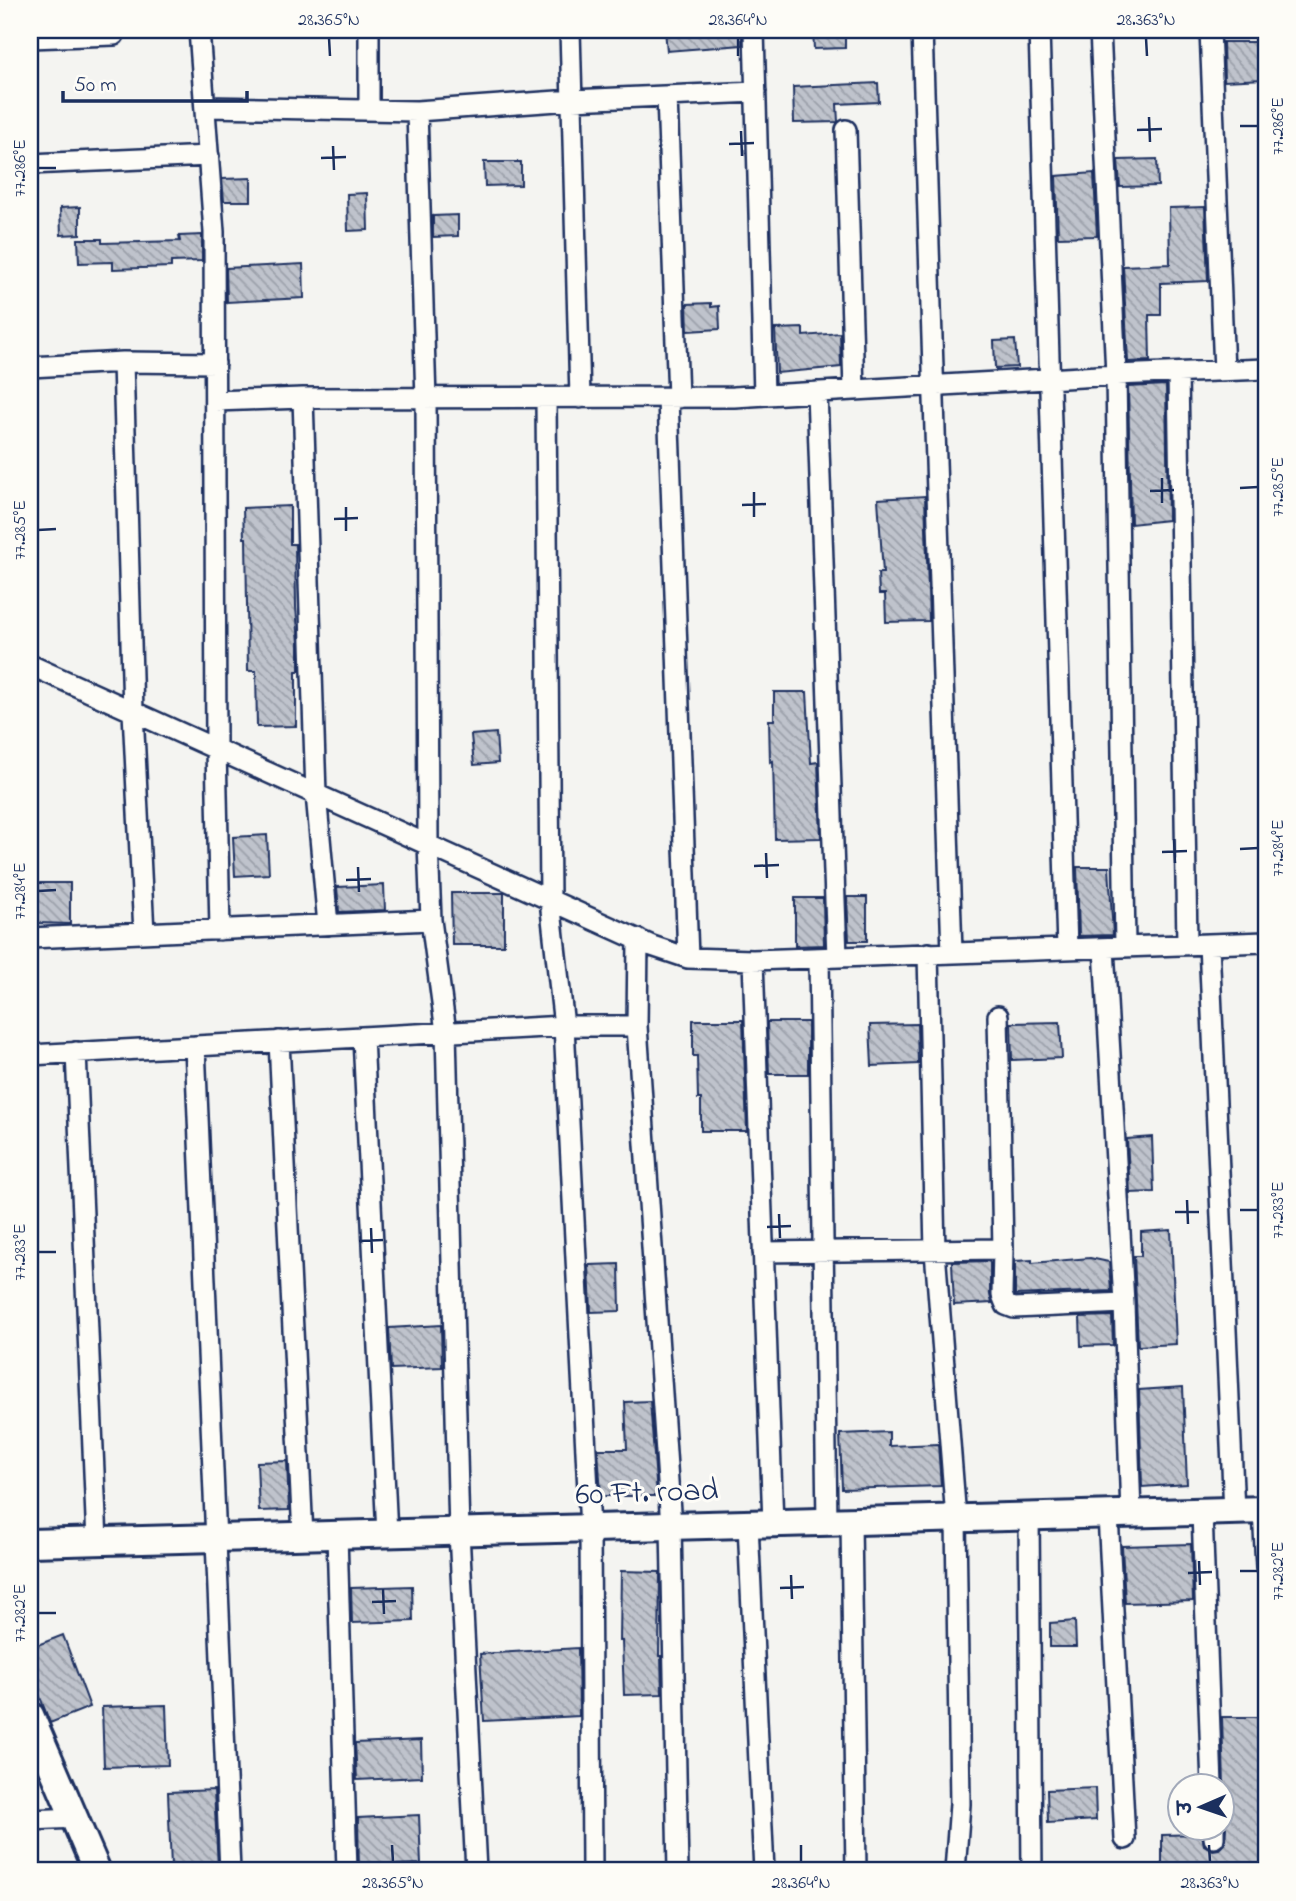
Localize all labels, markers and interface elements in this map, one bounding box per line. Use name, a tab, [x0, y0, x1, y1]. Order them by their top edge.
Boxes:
text: 28.365°N	[298, 8, 360, 34]
text: 28.364°N	[708, 8, 768, 34]
text: 28.363°N	[1116, 8, 1176, 34]
scale bar	[63, 60, 247, 104]
text: 50 m	[74, 71, 117, 101]
text: 77.286°E	[1266, 97, 1292, 155]
text: 77.286°E	[8, 139, 34, 197]
text: 77.285°E	[1266, 457, 1292, 517]
text: 77.285°E	[8, 500, 34, 560]
text: 77.284°E	[1266, 819, 1292, 877]
text: 77.284°E	[8, 862, 34, 920]
text: 77.283°E	[1266, 1181, 1292, 1239]
text: 77.283°E	[8, 1223, 34, 1281]
street label: 60 Ft. road	[575, 1468, 719, 1520]
text: 77.282°E	[1266, 1541, 1292, 1600]
text: 77.282°E	[8, 1583, 34, 1642]
north arrow	[1166, 1772, 1236, 1842]
text: उ	[1173, 1798, 1200, 1816]
text: 28.365°N	[362, 1871, 424, 1897]
text: 28.364°N	[771, 1871, 831, 1897]
text: 28.363°N	[1180, 1871, 1240, 1897]

